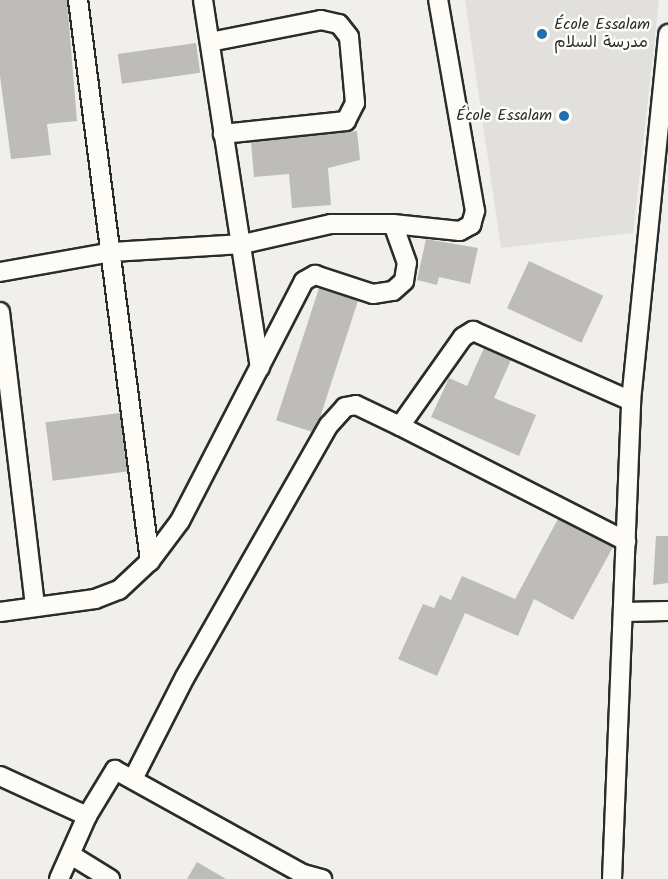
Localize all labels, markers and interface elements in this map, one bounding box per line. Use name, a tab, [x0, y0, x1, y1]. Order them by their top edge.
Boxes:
place label: École Essalam مدرسة السلام	[554, 15, 650, 53]
marker: École Essalam مدرسة السلام	[535, 27, 549, 41]
place label: École Essalam	[456, 106, 552, 126]
marker: École Essalam	[557, 109, 571, 123]

